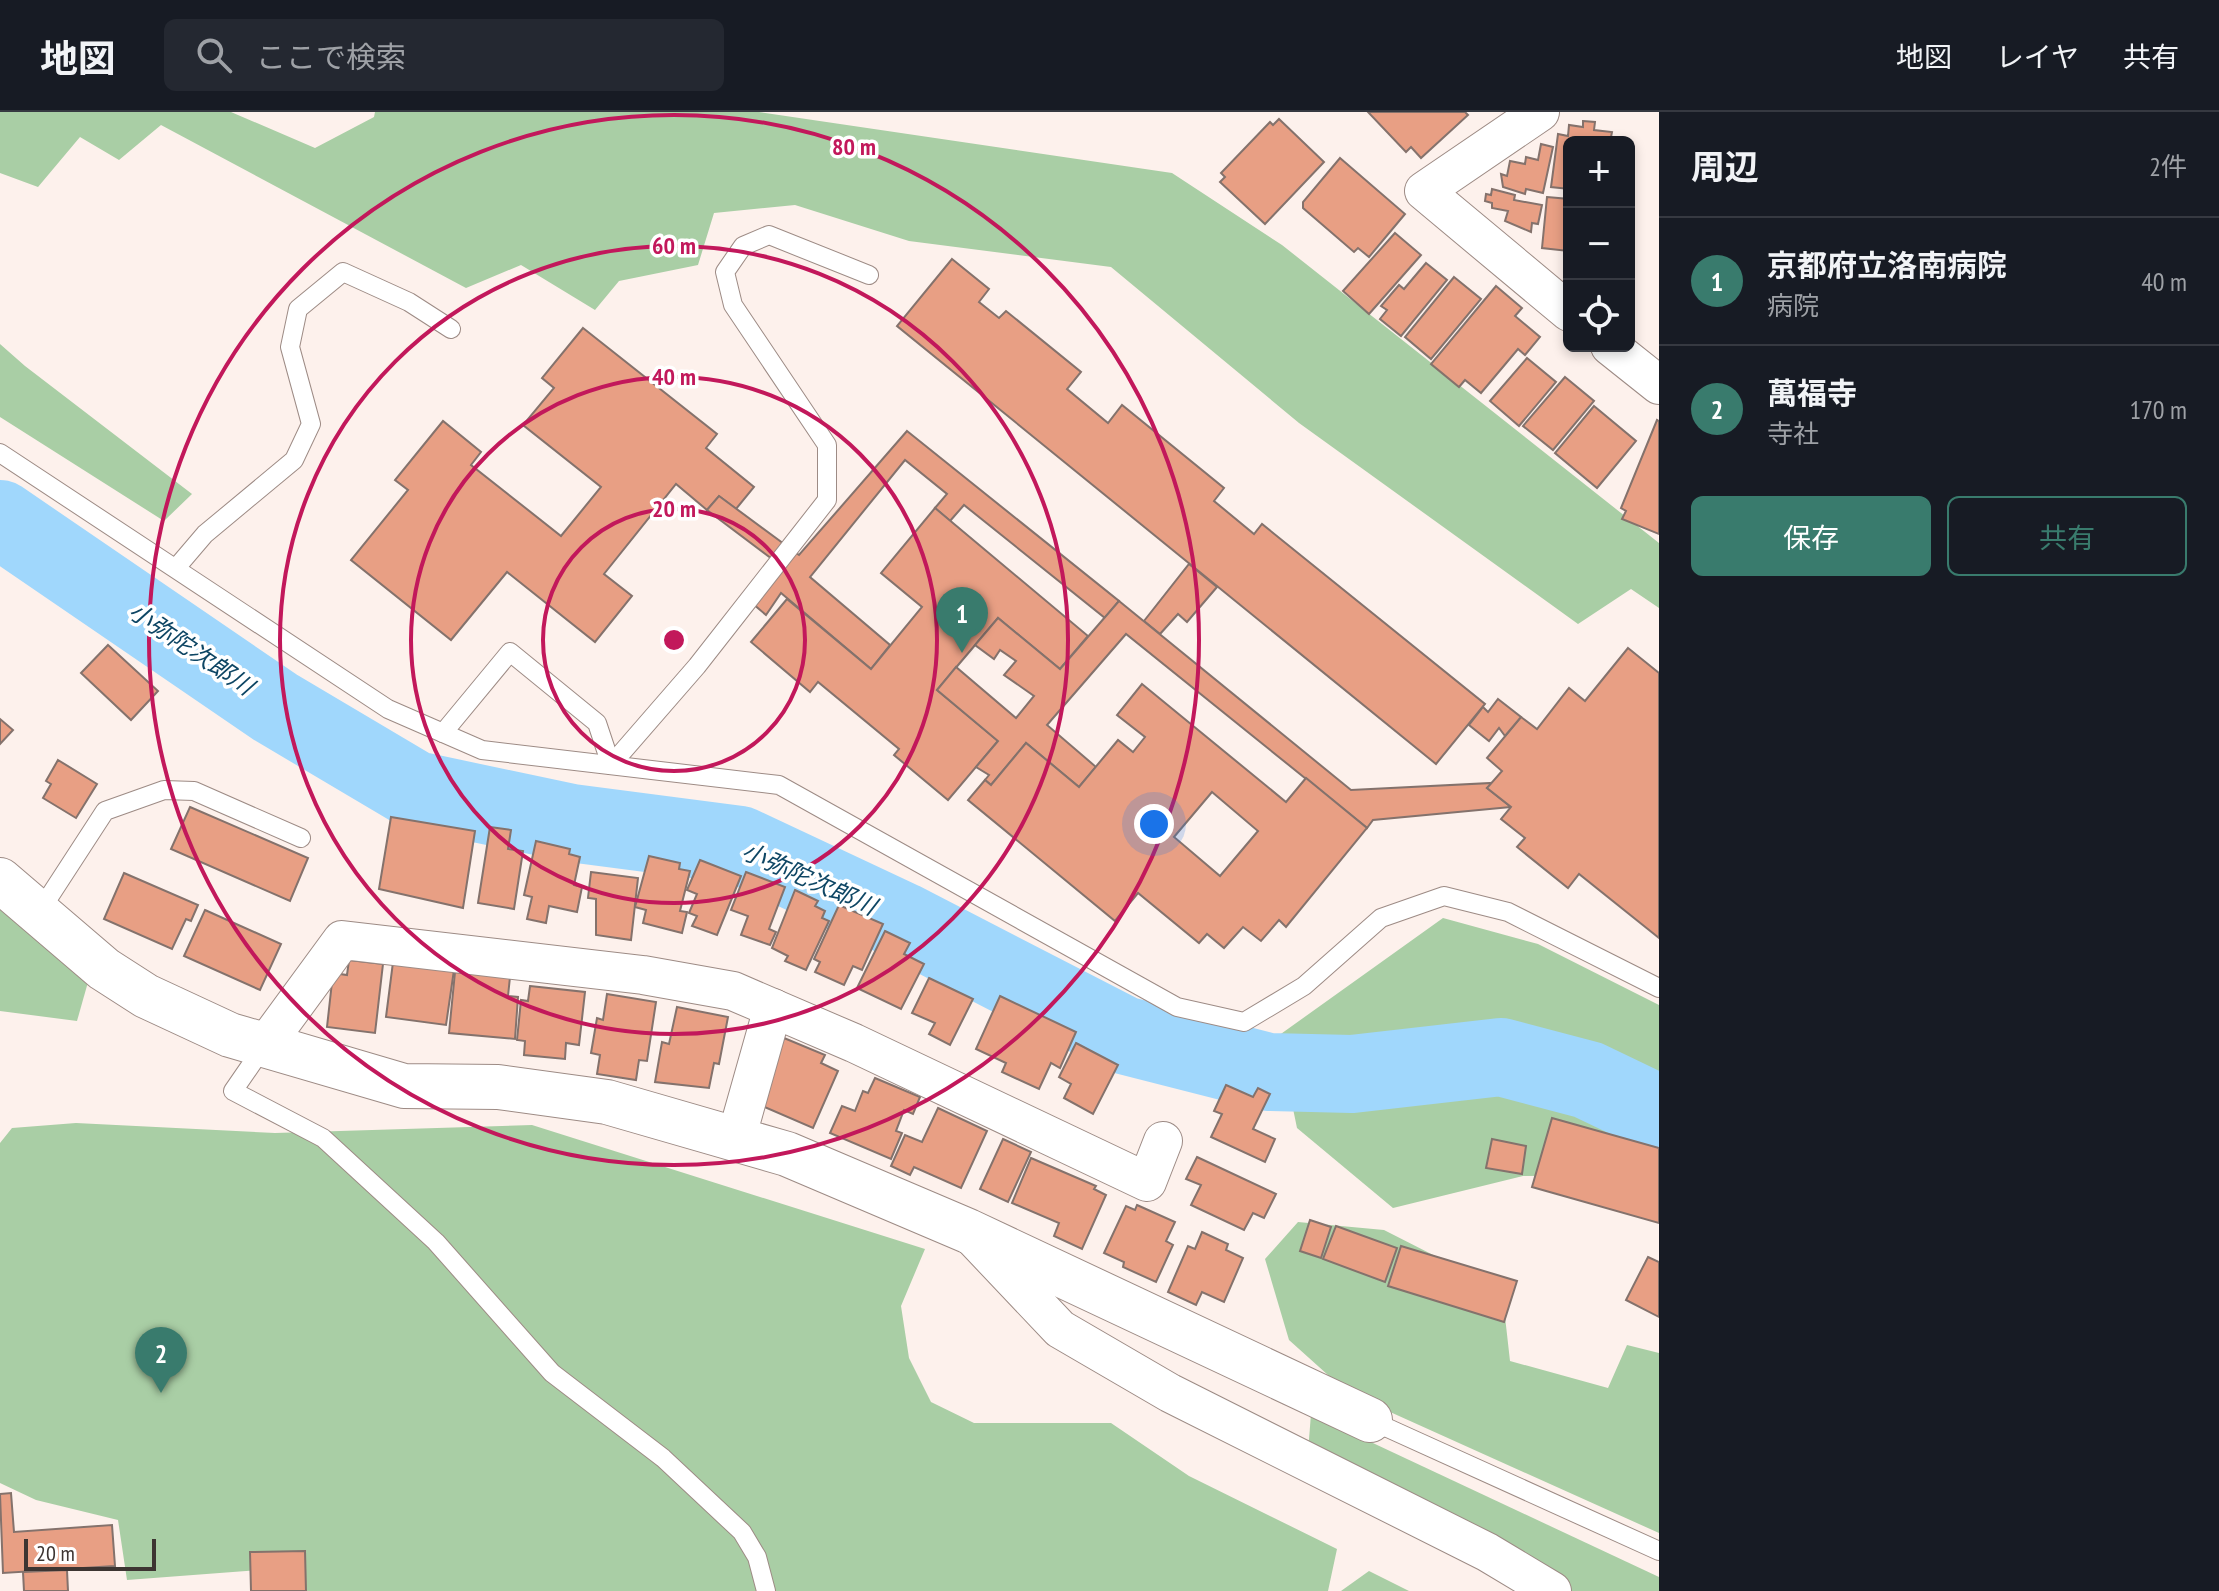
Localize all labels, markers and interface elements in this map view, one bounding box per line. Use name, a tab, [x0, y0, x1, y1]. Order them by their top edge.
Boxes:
search box	[164, 19, 724, 91]
text: 地図	[40, 33, 116, 82]
icon: search	[192, 33, 236, 77]
text: ここで検索	[256, 37, 406, 76]
text: 地図	[1896, 38, 1952, 75]
text: レイヤ	[1996, 38, 2079, 75]
text: 共有	[2123, 38, 2179, 75]
text: 80 m	[832, 131, 876, 162]
map controls	[1563, 136, 1635, 352]
button: +	[1563, 136, 1635, 208]
text: 周辺	[1691, 144, 1759, 188]
text: 2件	[2149, 150, 2187, 183]
button: −	[1563, 208, 1635, 280]
text: 60 m	[652, 230, 696, 261]
text: 京都府立洛南病院	[1767, 245, 2007, 284]
text: 1	[1711, 265, 1723, 298]
text: 40 m	[2141, 265, 2187, 298]
button: locate	[1563, 280, 1635, 352]
text: 病院	[1767, 289, 1819, 322]
text: 40 m	[652, 361, 696, 392]
text: 萬福寺	[1767, 373, 1857, 412]
text: 2	[1711, 393, 1723, 426]
text: 170 m	[2129, 393, 2187, 426]
text: 寺社	[1767, 417, 1819, 450]
text: 20 m	[652, 493, 696, 524]
button: 保存	[1691, 496, 1931, 576]
button: 共有	[1947, 496, 2187, 576]
pin: 1	[936, 587, 988, 653]
water label: 小弥陀次郎川	[123, 595, 262, 703]
centre of rings	[660, 626, 688, 654]
your location	[1134, 804, 1174, 844]
water label: 小弥陀次郎川	[737, 835, 884, 923]
pin: 2	[135, 1327, 187, 1393]
scale bar	[24, 1535, 156, 1571]
text: 20 m	[36, 1539, 75, 1567]

